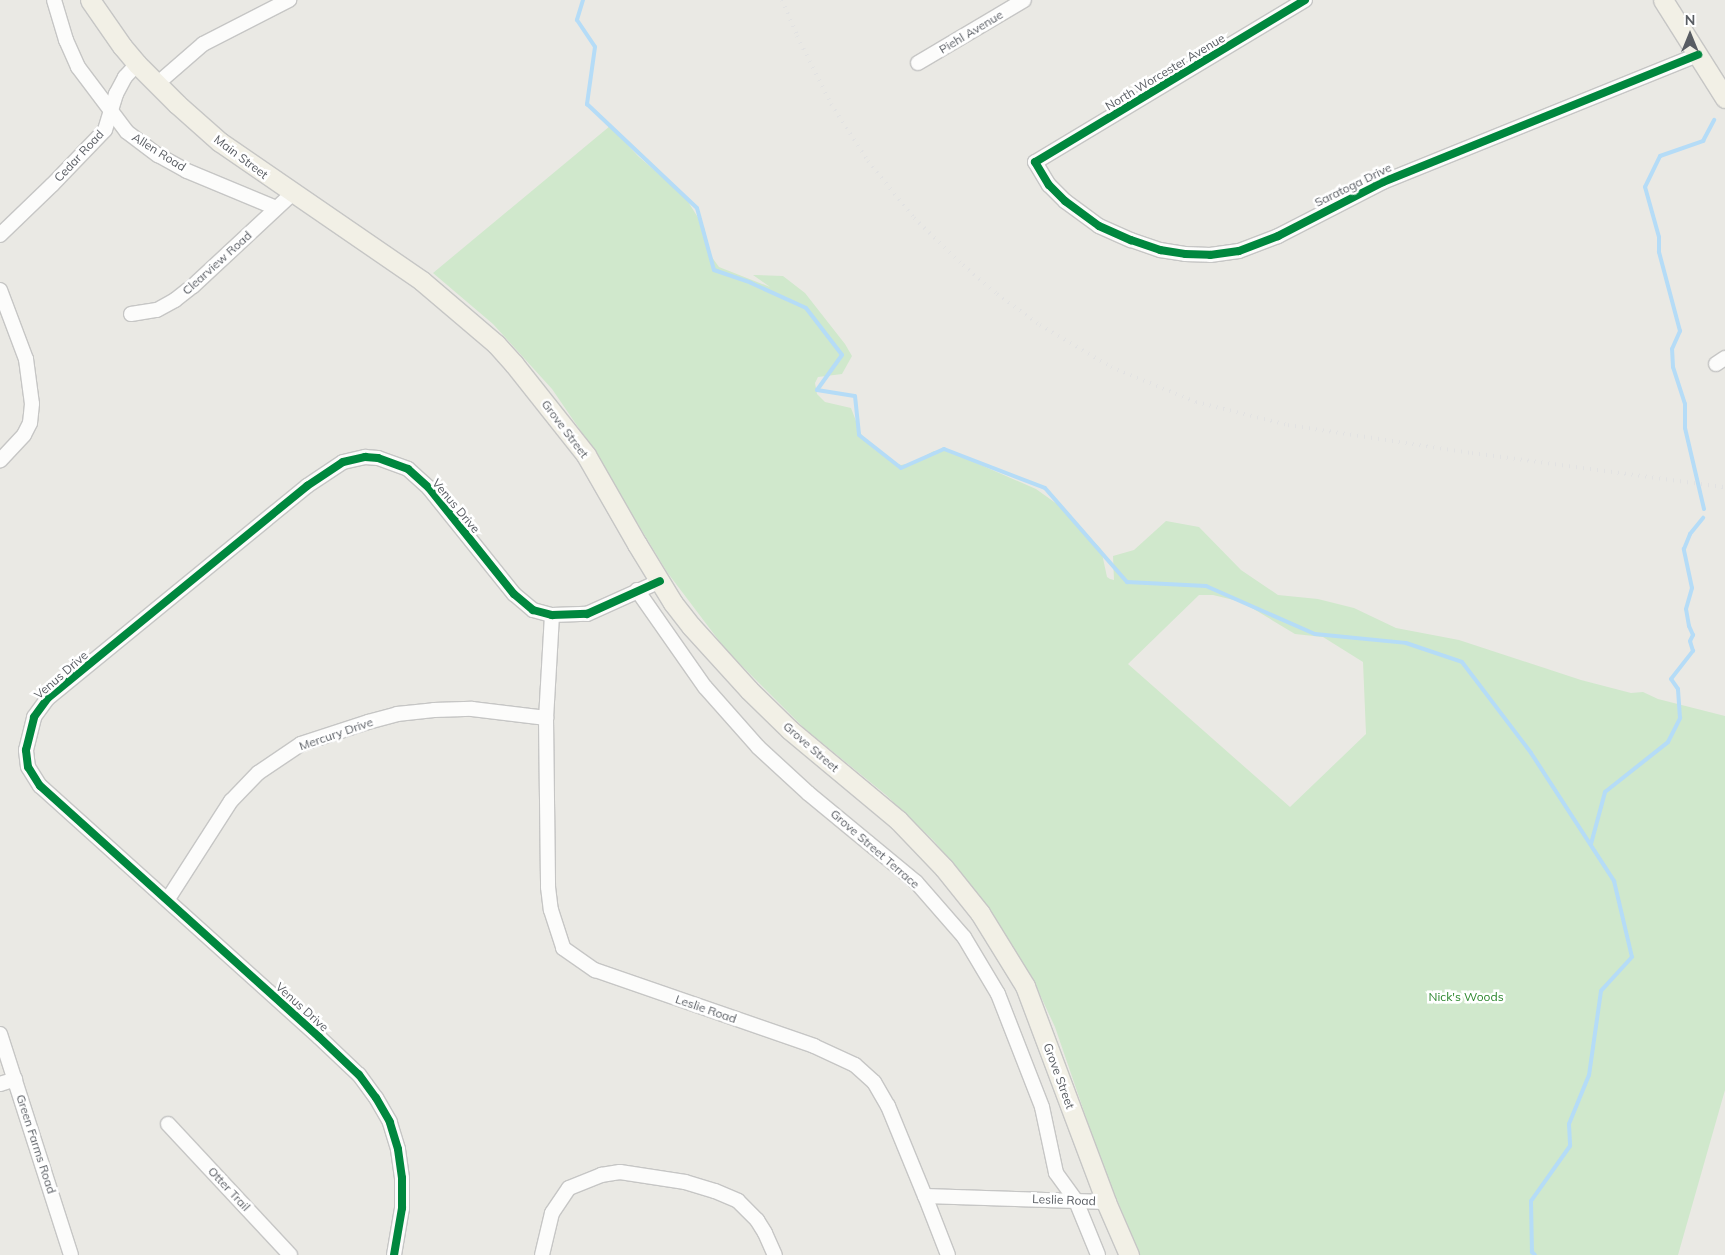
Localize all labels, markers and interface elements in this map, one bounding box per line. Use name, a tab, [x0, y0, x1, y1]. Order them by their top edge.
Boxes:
street label: Piehl Avenue	[936, 7, 1006, 57]
north arrow	[1665, 10, 1715, 60]
text: N	[1685, 11, 1695, 29]
street label: North Worcester Avenue	[1103, 31, 1227, 113]
street label: Cedar Road	[51, 127, 107, 185]
street label: Allen Road	[129, 130, 189, 174]
street label: Main Street	[211, 132, 271, 182]
street label: Saratoga Drive	[1312, 160, 1394, 210]
street label: Clearview Road	[179, 228, 255, 298]
street label: Grove Street	[539, 397, 591, 461]
street label: Venus Drive	[429, 476, 483, 536]
street label: Venus Drive	[31, 648, 91, 702]
street label: Mercury Drive	[297, 715, 375, 753]
street label: Grove Street	[780, 719, 842, 775]
street label: Grove Street Terrace	[828, 806, 922, 892]
street label: Venus Drive	[273, 979, 331, 1035]
park label: Nick's Woods	[1428, 990, 1504, 1004]
street label: Leslie Road	[674, 992, 738, 1026]
street label: Grove Street	[1040, 1041, 1078, 1111]
street label: Green Farms Road	[13, 1093, 59, 1195]
street label: Otter Trail	[205, 1164, 253, 1214]
street label: Leslie Road	[1032, 1192, 1096, 1208]

